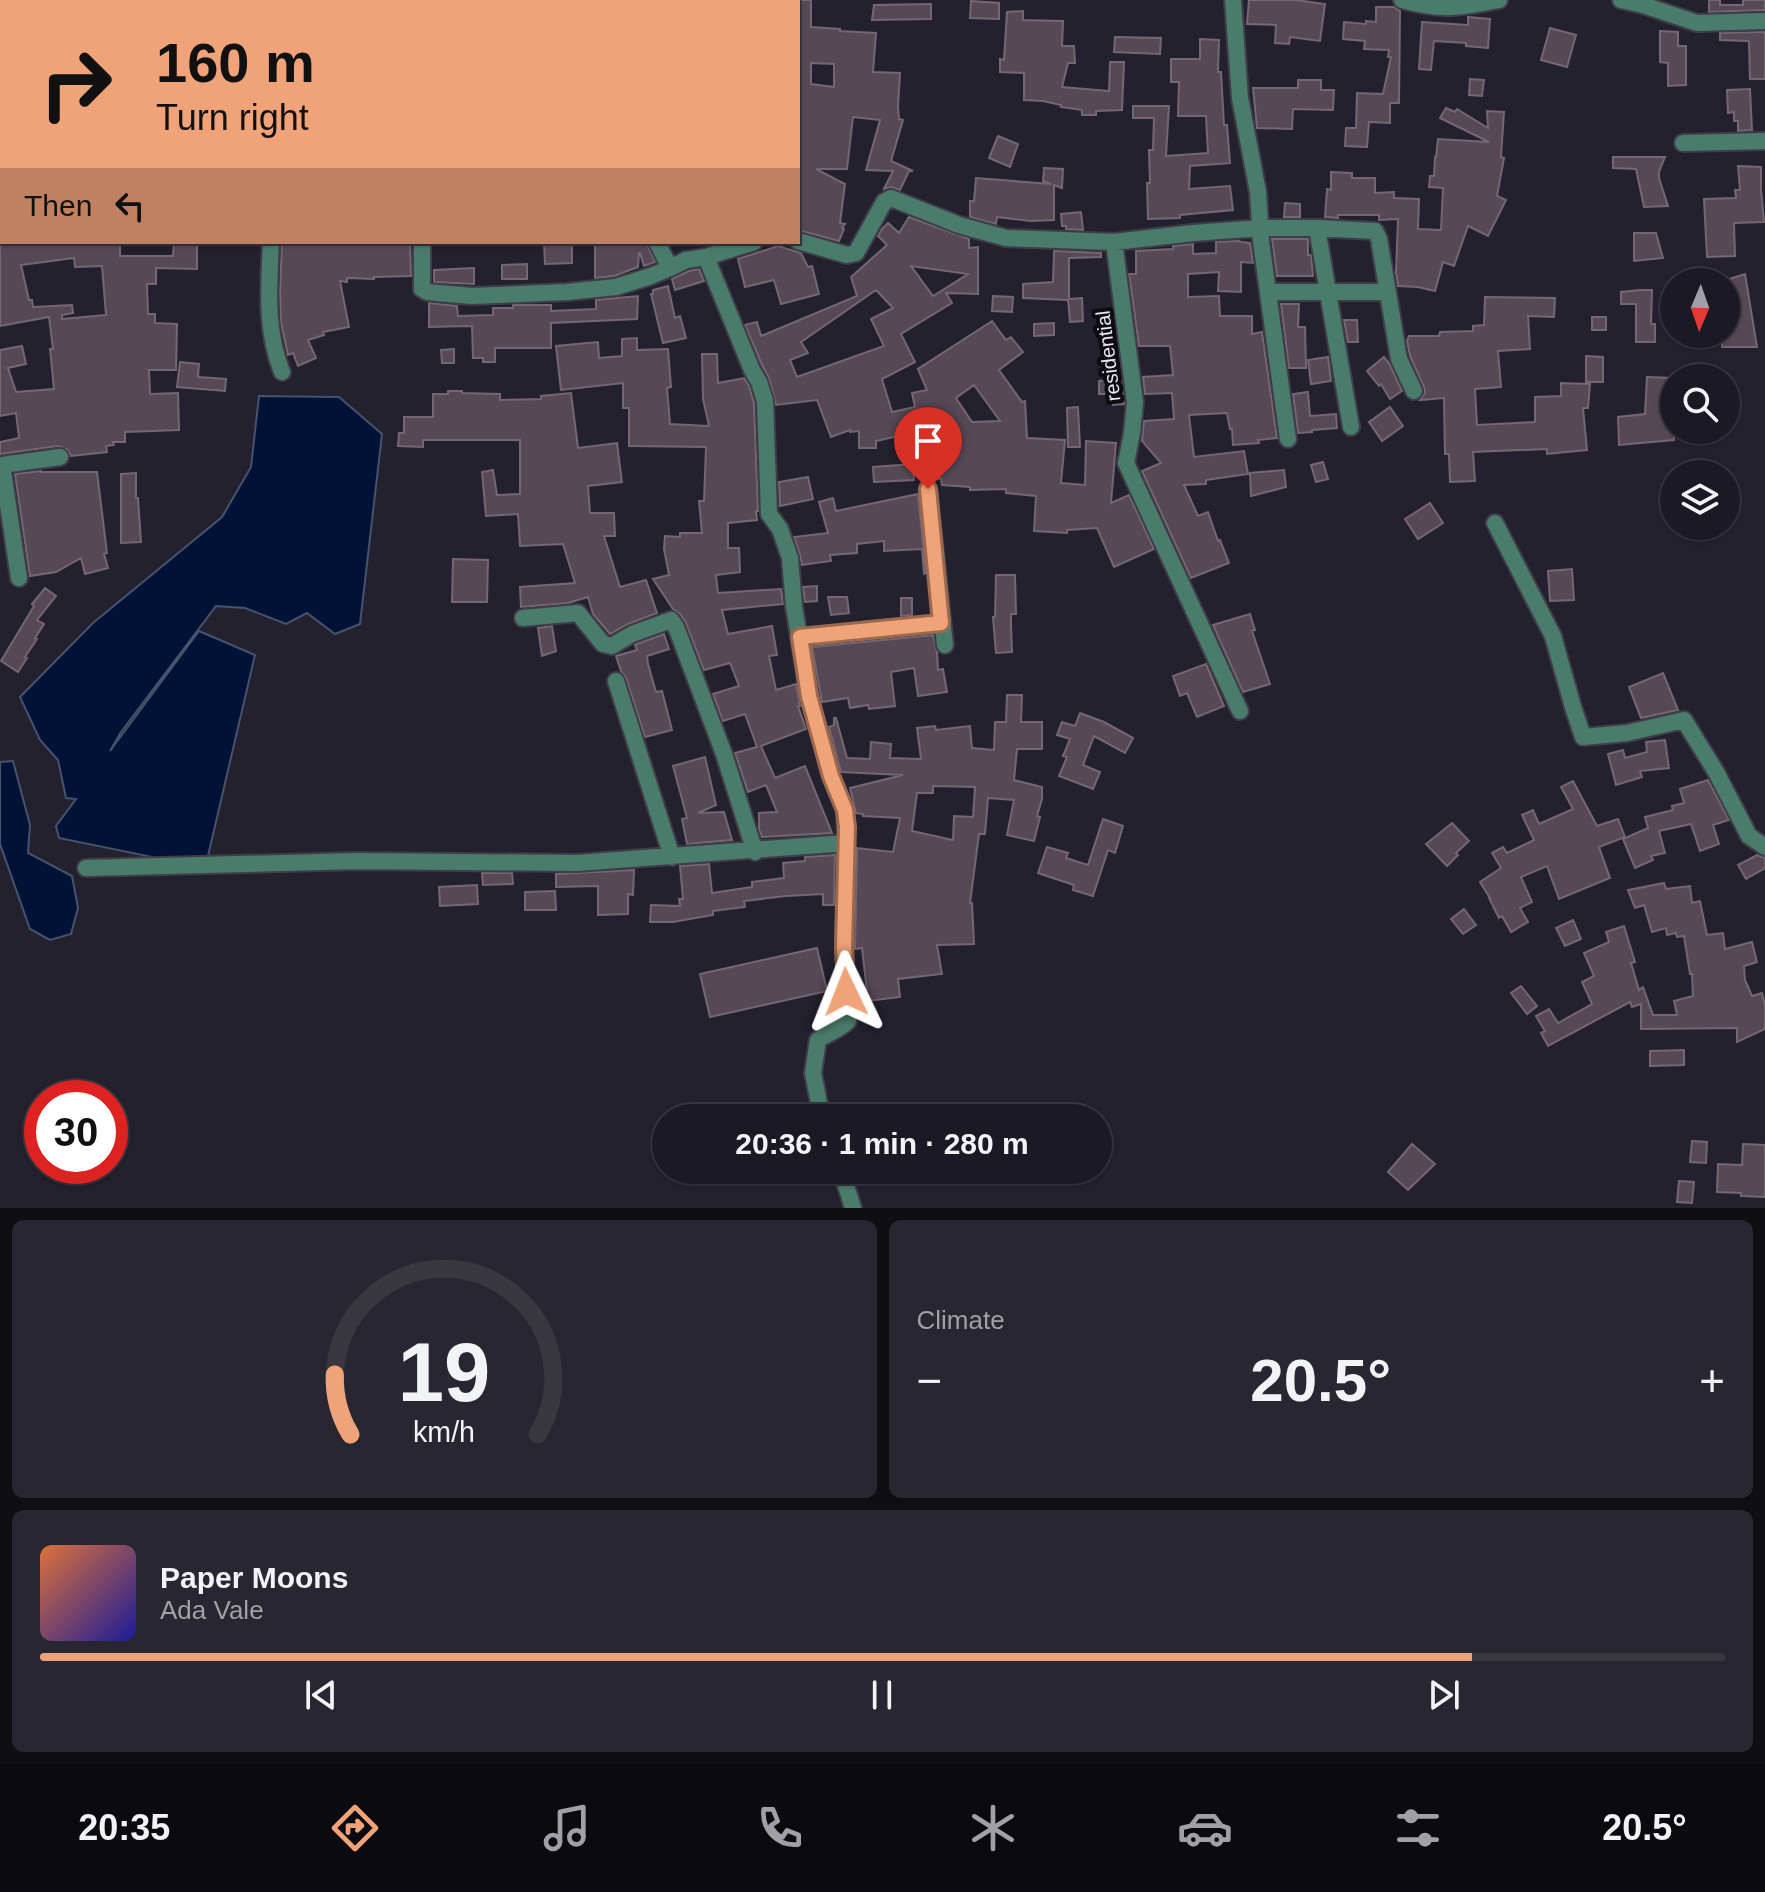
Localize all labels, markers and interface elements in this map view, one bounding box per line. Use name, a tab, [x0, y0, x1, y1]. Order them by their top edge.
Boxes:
text: 160 m	[156, 31, 315, 94]
icon: right	[24, 32, 128, 136]
text: Turn right	[156, 97, 309, 138]
icon: left	[108, 184, 152, 228]
text: Then	[24, 189, 92, 222]
north arrow	[1660, 268, 1740, 348]
map controls	[1660, 268, 1740, 540]
street label: residential	[1092, 309, 1124, 403]
button: search	[1660, 364, 1740, 444]
pin	[894, 407, 962, 489]
icon: arrive	[906, 419, 950, 463]
button: layers	[1660, 460, 1740, 540]
position arrow	[804, 950, 888, 1034]
speed limit sign: 30	[24, 1080, 128, 1184]
text: 20:36 · 1 min · 280 m	[735, 1127, 1029, 1160]
text: Climate	[917, 1305, 1005, 1335]
text: 19	[398, 1326, 491, 1419]
text: 20.5°	[1250, 1347, 1391, 1414]
text: −	[917, 1356, 942, 1405]
text: +	[1699, 1356, 1725, 1405]
text: km/h	[413, 1416, 475, 1448]
text: Paper Moons	[160, 1561, 348, 1594]
text: Ada Vale	[160, 1595, 264, 1625]
icon: previous	[299, 1673, 343, 1717]
icon: pause	[860, 1673, 904, 1717]
icon: next	[1422, 1673, 1466, 1717]
icon: directions	[327, 1800, 383, 1856]
icon: music	[539, 1800, 595, 1856]
icon: phone	[752, 1800, 808, 1856]
icon: climate	[965, 1800, 1021, 1856]
icon: car	[1177, 1800, 1233, 1856]
icon: filters	[1390, 1800, 1446, 1856]
text: 20:35	[78, 1807, 170, 1848]
text: 20.5°	[1602, 1807, 1687, 1848]

